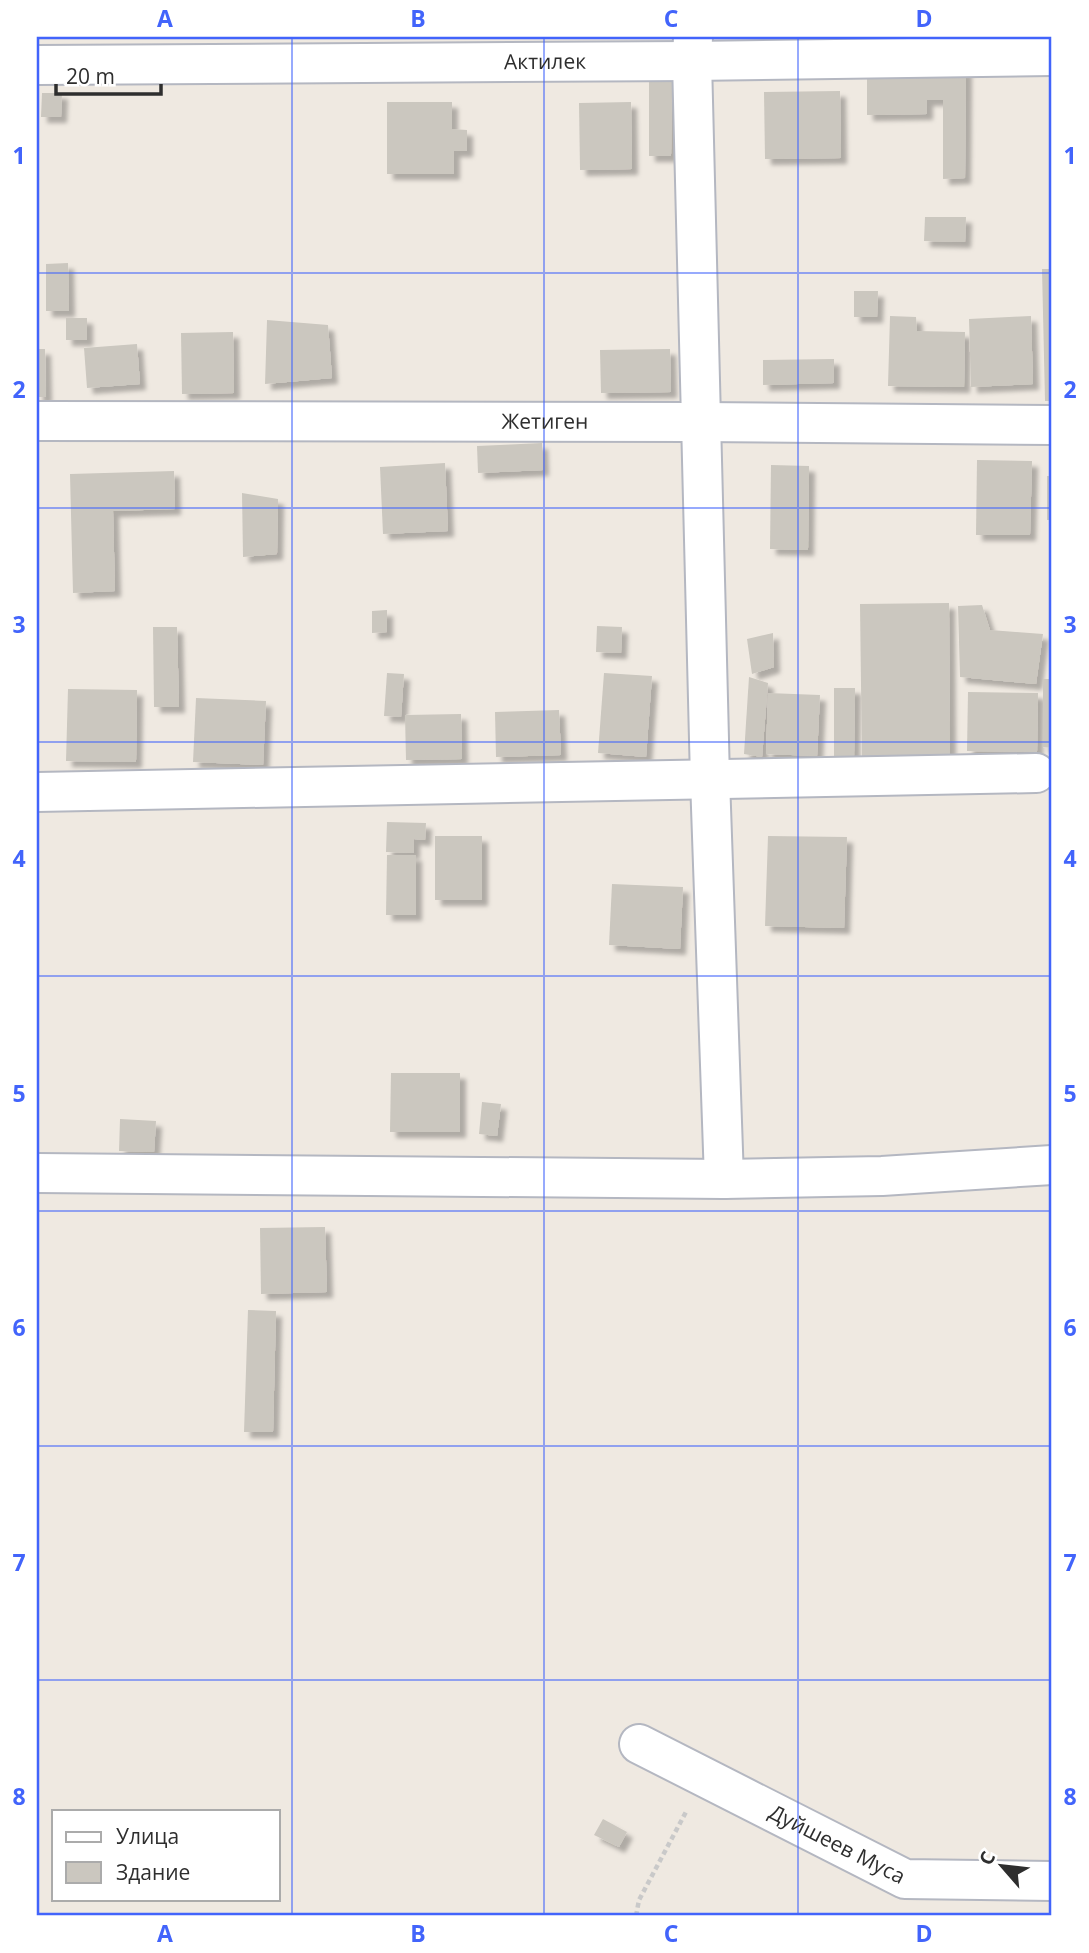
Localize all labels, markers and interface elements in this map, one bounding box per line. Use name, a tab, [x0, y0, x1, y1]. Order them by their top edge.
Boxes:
text: A	[157, 2, 173, 34]
text: B	[410, 2, 426, 34]
text: C	[664, 2, 678, 34]
text: D	[915, 2, 933, 34]
street label: Актилек	[504, 47, 586, 75]
scale bar	[56, 52, 161, 96]
text: 20 m	[66, 62, 115, 90]
text: 1	[12, 139, 26, 171]
text: 1	[1063, 139, 1077, 171]
text: 2	[12, 373, 26, 405]
text: 2	[1063, 373, 1077, 405]
street label: Жетиген	[502, 407, 588, 435]
text: 3	[12, 608, 26, 640]
text: 3	[1063, 608, 1077, 640]
text: 4	[12, 842, 26, 874]
text: 4	[1063, 842, 1077, 874]
text: 5	[12, 1077, 26, 1109]
text: 5	[1063, 1077, 1077, 1109]
text: 6	[12, 1311, 26, 1343]
text: 6	[1063, 1311, 1077, 1343]
text: 7	[12, 1546, 26, 1578]
text: 7	[1063, 1546, 1077, 1578]
text: 8	[12, 1780, 26, 1812]
text: 8	[1063, 1780, 1077, 1812]
street label: Дуйшеев Муса	[765, 1797, 910, 1890]
legend	[52, 1810, 280, 1900]
text: Улица	[116, 1822, 179, 1850]
north arrow	[967, 1830, 1036, 1900]
text: С	[973, 1847, 1001, 1869]
text: Здание	[116, 1858, 190, 1886]
text: A	[157, 1917, 173, 1949]
text: B	[410, 1917, 426, 1949]
text: C	[664, 1917, 678, 1949]
text: D	[915, 1917, 933, 1949]

